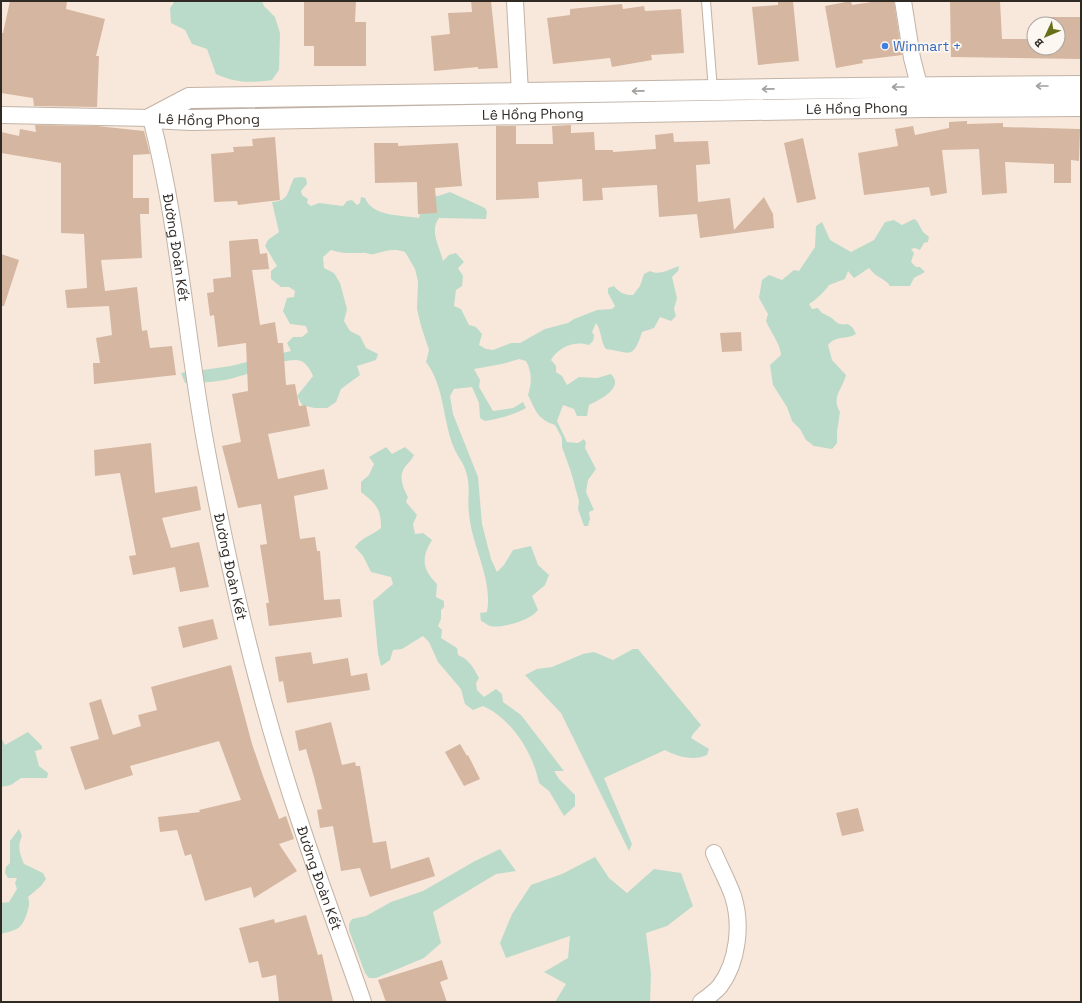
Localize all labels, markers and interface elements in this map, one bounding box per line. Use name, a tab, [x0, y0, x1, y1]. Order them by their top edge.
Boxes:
north arrow	[1026, 16, 1066, 56]
text: B	[1031, 35, 1046, 50]
place label: Winmart +	[893, 37, 961, 55]
marker: Winmart +	[880, 41, 890, 51]
one-way arrow	[892, 83, 905, 91]
one-way arrow	[1036, 83, 1049, 90]
one-way arrow	[762, 85, 775, 93]
one-way arrow	[632, 87, 645, 95]
street label: Lê Hồng Phong	[806, 98, 908, 118]
street label: Lê Hồng Phong	[482, 104, 584, 124]
street label: Lê Hồng Phong	[158, 109, 260, 129]
street label: Đường Đoàn Kết	[159, 192, 193, 303]
street label: Đường Đoàn Kết	[210, 512, 251, 622]
street label: Đường Đoàn Kết	[293, 824, 346, 933]

